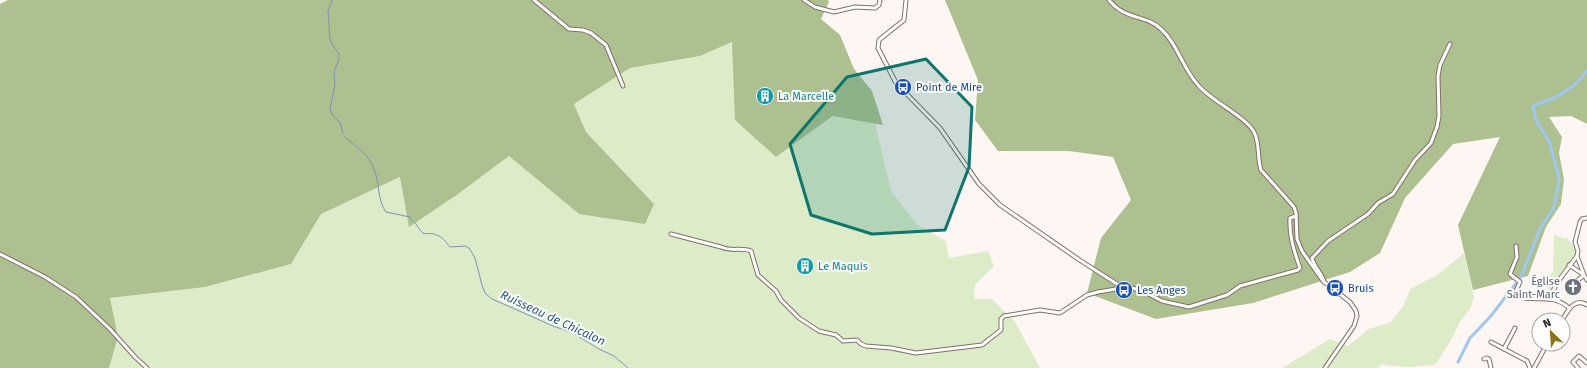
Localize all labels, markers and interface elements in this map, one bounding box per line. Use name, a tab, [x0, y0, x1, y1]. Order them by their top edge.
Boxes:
bus stop icon: Point de Mire	[893, 77, 913, 97]
place label: Point de Mire	[916, 81, 982, 94]
building icon: La Marcelle	[755, 86, 775, 106]
place label: La Marcelle	[778, 90, 834, 103]
building icon: Le Maquis	[795, 256, 815, 276]
place label: Le Maquis	[818, 260, 868, 273]
place label: Église Saint-Marc	[1507, 274, 1560, 301]
church icon: Église Saint-Marc	[1563, 277, 1583, 297]
bus stop icon: Bruis	[1325, 278, 1345, 298]
bus stop icon: Les Anges	[1114, 280, 1134, 300]
place label: Bruis	[1348, 282, 1374, 295]
place label: Les Anges	[1137, 284, 1186, 297]
water label: Ruisseau de Chicalon	[498, 288, 608, 348]
north arrow	[1531, 312, 1571, 352]
text: N	[1541, 316, 1553, 331]

